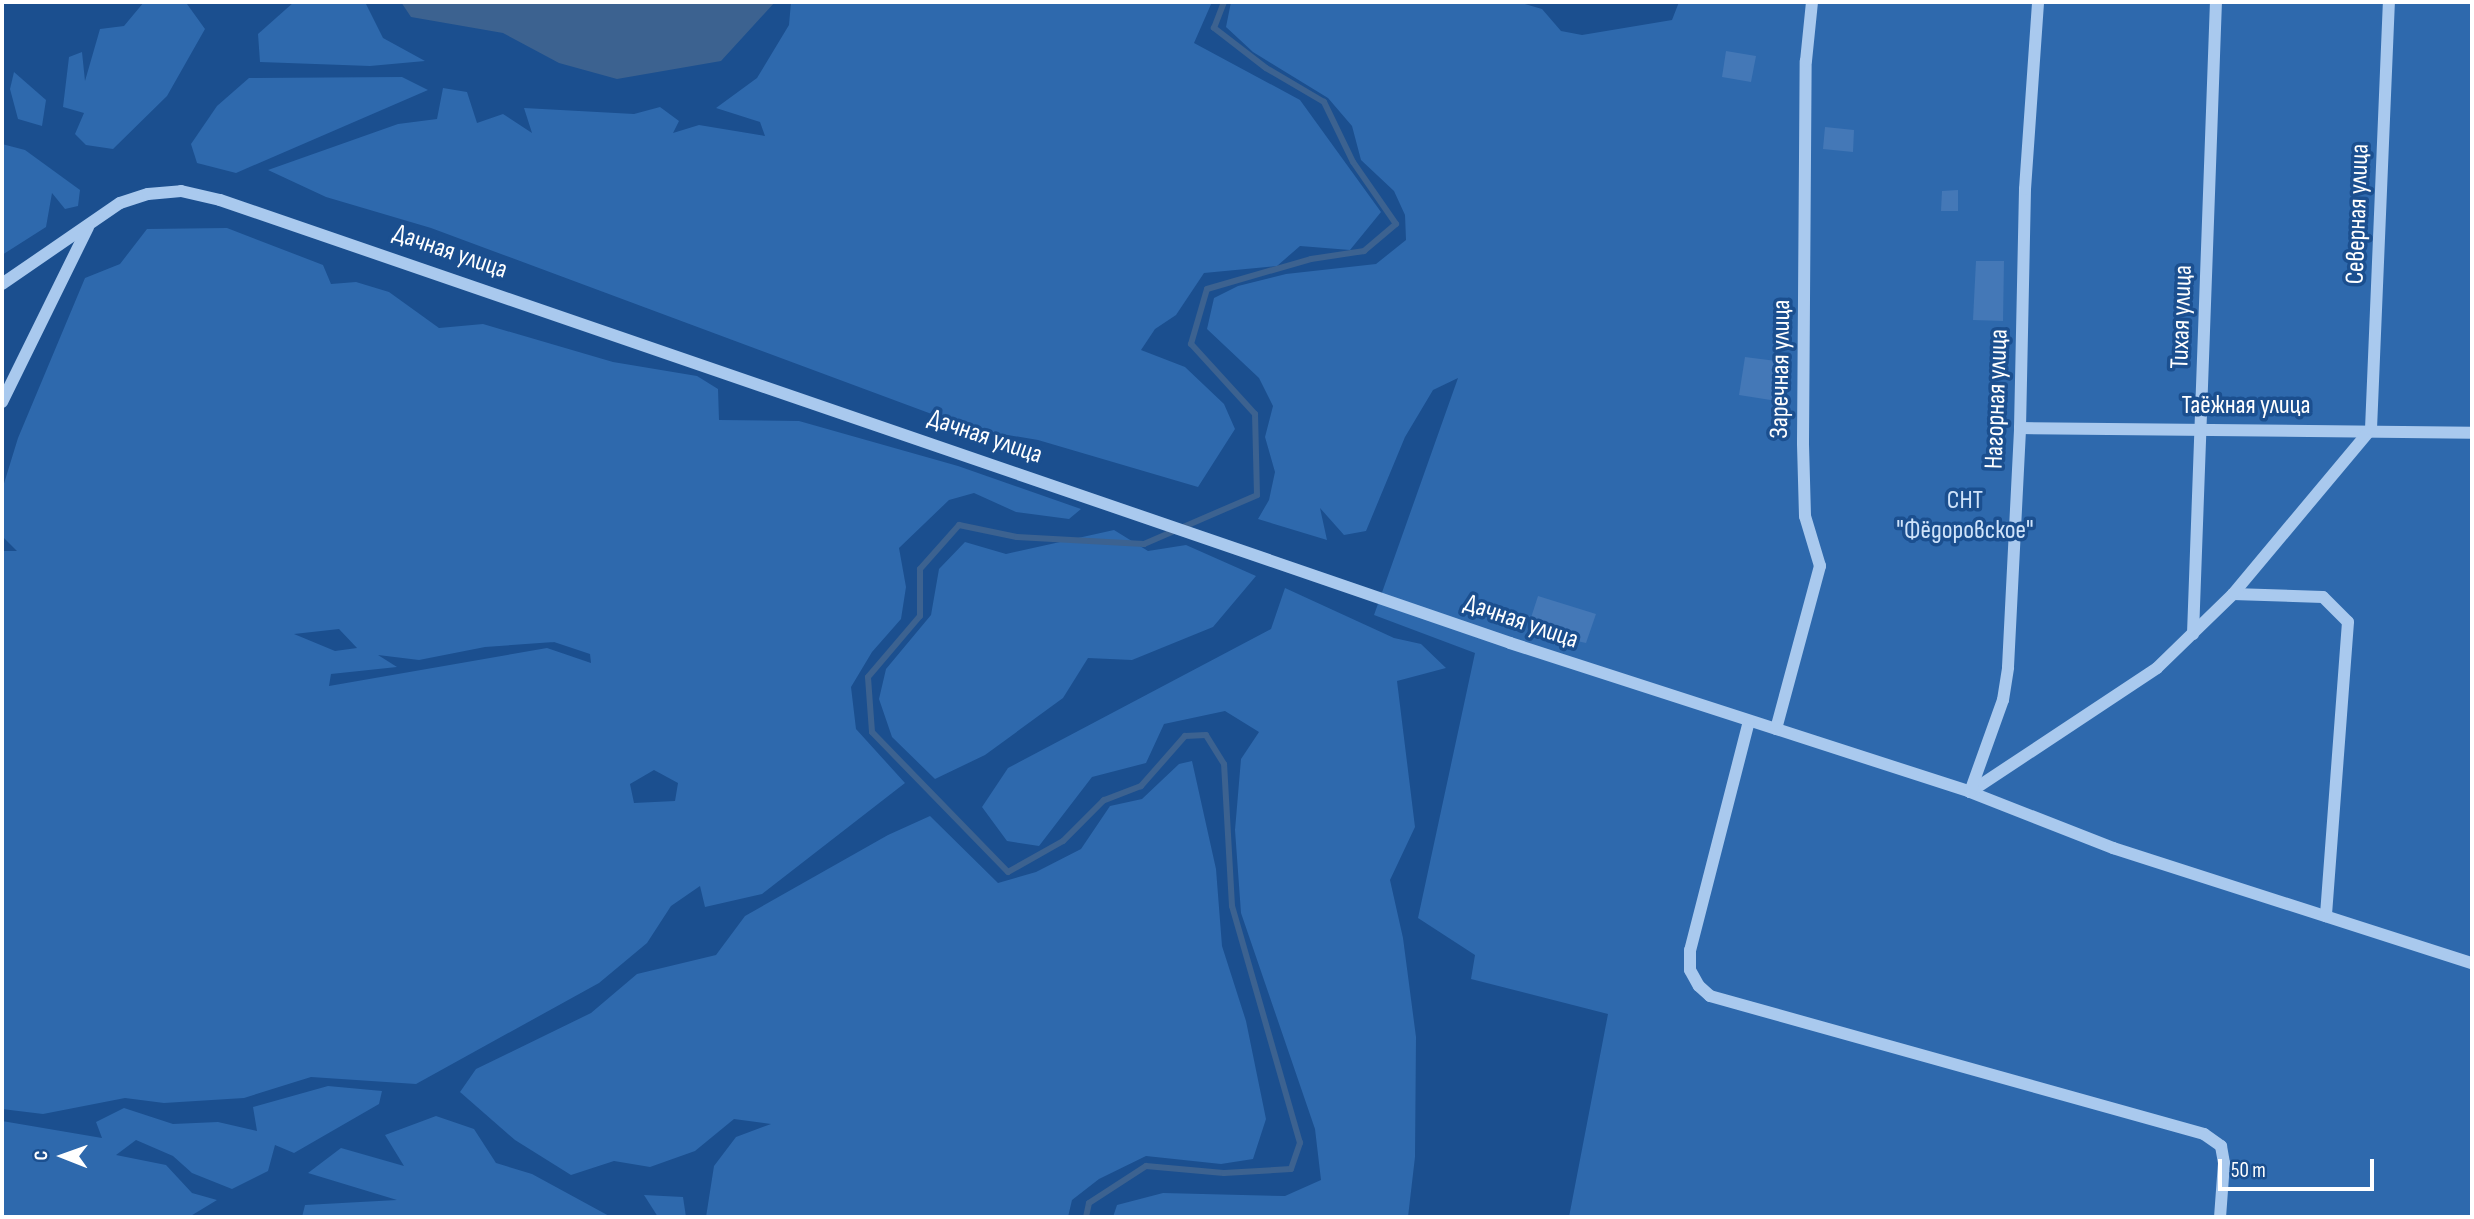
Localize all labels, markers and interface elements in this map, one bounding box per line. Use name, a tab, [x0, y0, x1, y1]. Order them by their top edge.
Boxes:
street label: Северная улица	[2340, 143, 2376, 285]
street label: Дачная улица	[389, 218, 511, 286]
street label: Тихая улица	[2165, 264, 2199, 370]
street label: Заречная улица	[1764, 299, 1798, 439]
street label: Нагорная улица	[1979, 328, 2015, 470]
street label: Таёжная улица	[2181, 390, 2311, 422]
street label: Дачная улица	[924, 403, 1046, 471]
park label: СНТ "Фёдоровское"	[1896, 485, 2034, 546]
street label: Дачная улица	[1460, 588, 1582, 656]
north arrow	[28, 1121, 98, 1191]
scale bar	[2222, 1146, 2378, 1190]
text: С	[30, 1151, 53, 1161]
text: 50 m	[2231, 1158, 2266, 1183]

